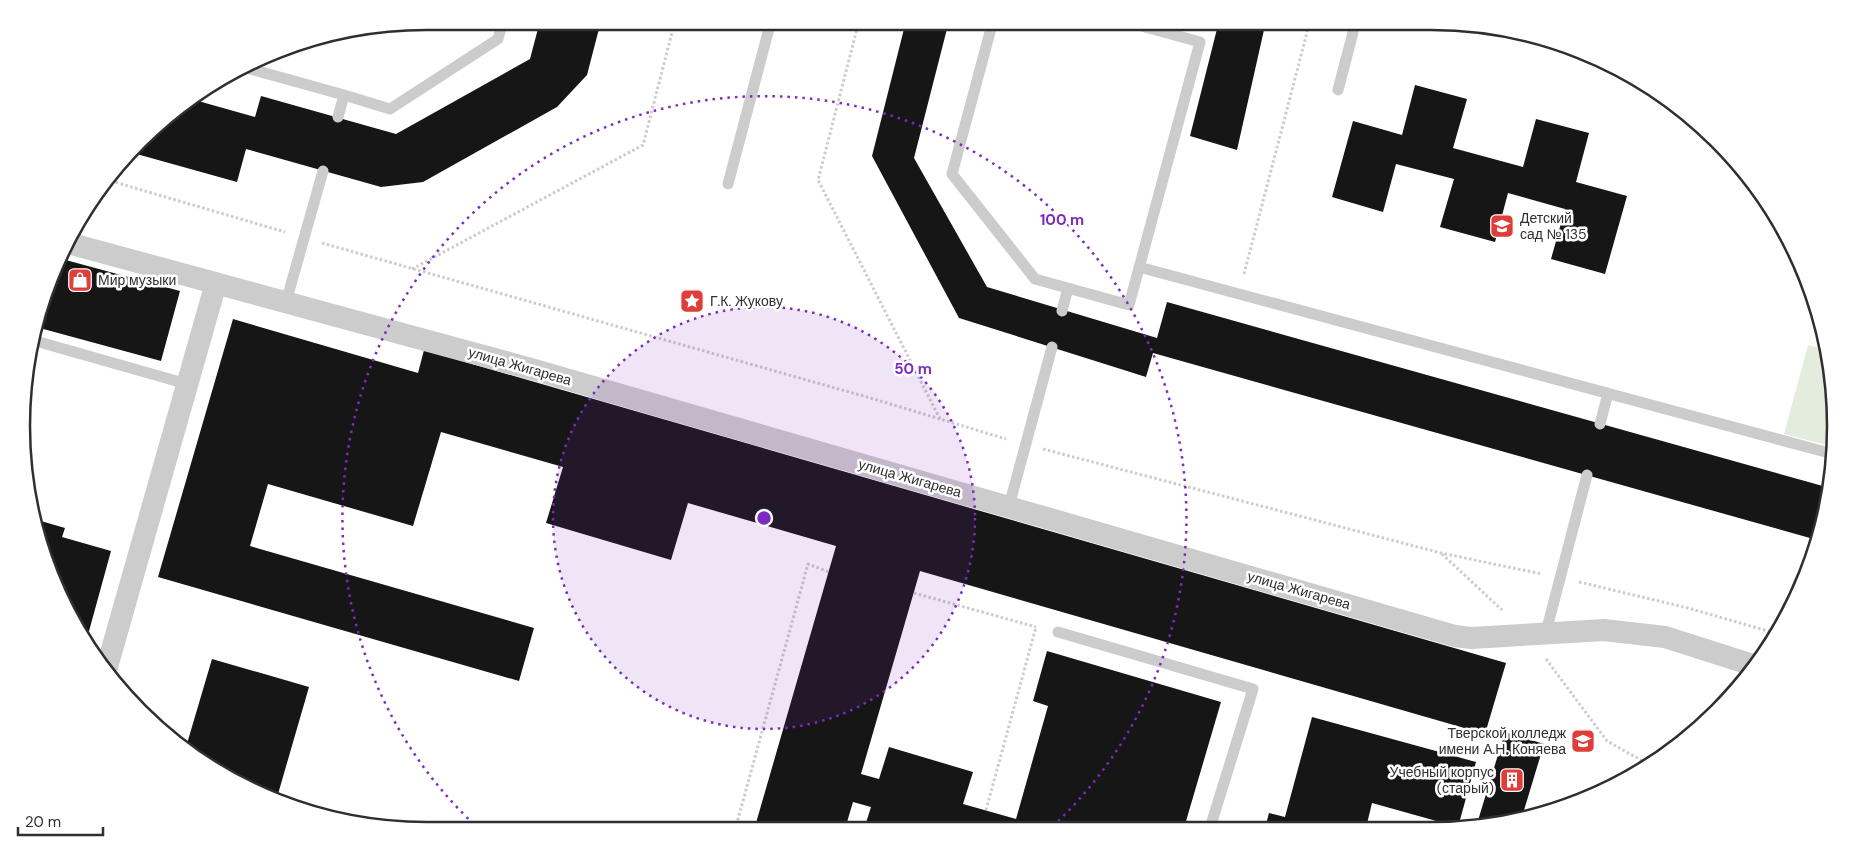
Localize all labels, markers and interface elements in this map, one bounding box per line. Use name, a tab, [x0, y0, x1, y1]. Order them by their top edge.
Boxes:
place label: Детский сад № 135	[1520, 209, 1587, 243]
text: 100 m	[1040, 210, 1084, 230]
school or university icon: Детский сад № 135	[1489, 213, 1515, 239]
shop icon: Мир музыки	[67, 267, 93, 293]
place label: Мир музыки	[98, 271, 176, 289]
place icon: Г.К. Жукову	[679, 288, 705, 314]
place label: Г.К. Жукову	[710, 292, 783, 310]
street label: улица Жигарева	[466, 343, 574, 389]
text: 50 m	[894, 359, 932, 379]
street label: улица Жигарева	[856, 455, 964, 501]
centre of rings	[755, 509, 773, 527]
street label: улица Жигарева	[1245, 567, 1353, 613]
place label: Тверской колледж имени А.Н. Коняева	[1439, 724, 1567, 758]
school or university icon: Тверской колледж имени А.Н. Коняева	[1570, 728, 1596, 754]
place label: Учебный корпус (старый)	[1390, 763, 1494, 797]
building icon: Учебный корпус (старый)	[1499, 767, 1525, 793]
scale bar	[18, 804, 102, 836]
text: 20 m	[25, 812, 61, 832]

